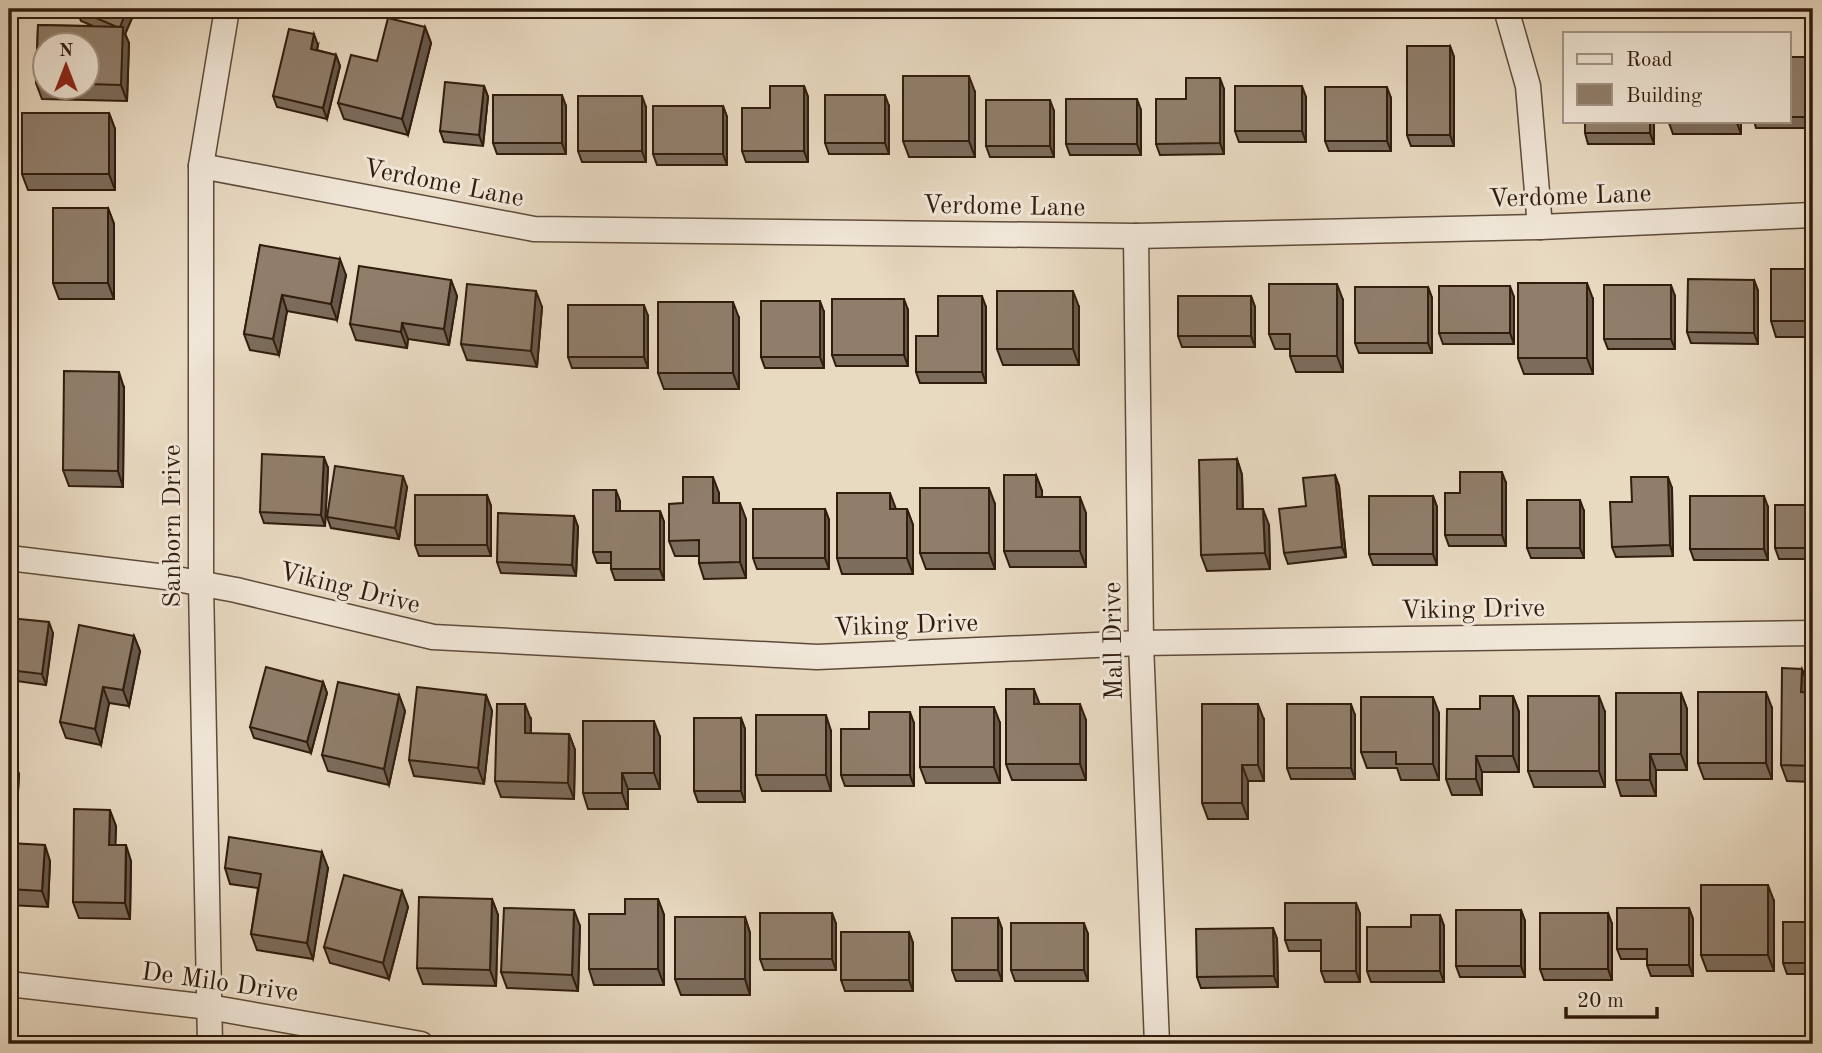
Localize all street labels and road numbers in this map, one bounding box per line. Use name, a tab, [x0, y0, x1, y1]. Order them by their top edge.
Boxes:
street label: Verdome Lane	[361, 156, 526, 212]
street label: Verdome Lane	[1488, 181, 1652, 213]
street label: Verdome Lane	[922, 193, 1086, 221]
street label: Sanborn Drive	[160, 444, 186, 608]
street label: Viking Drive	[276, 559, 423, 619]
street label: Mall Drive	[1100, 582, 1128, 700]
street label: Viking Drive	[1401, 596, 1545, 624]
street label: Viking Drive	[834, 610, 979, 642]
street label: De Milo Drive	[140, 959, 300, 1007]

